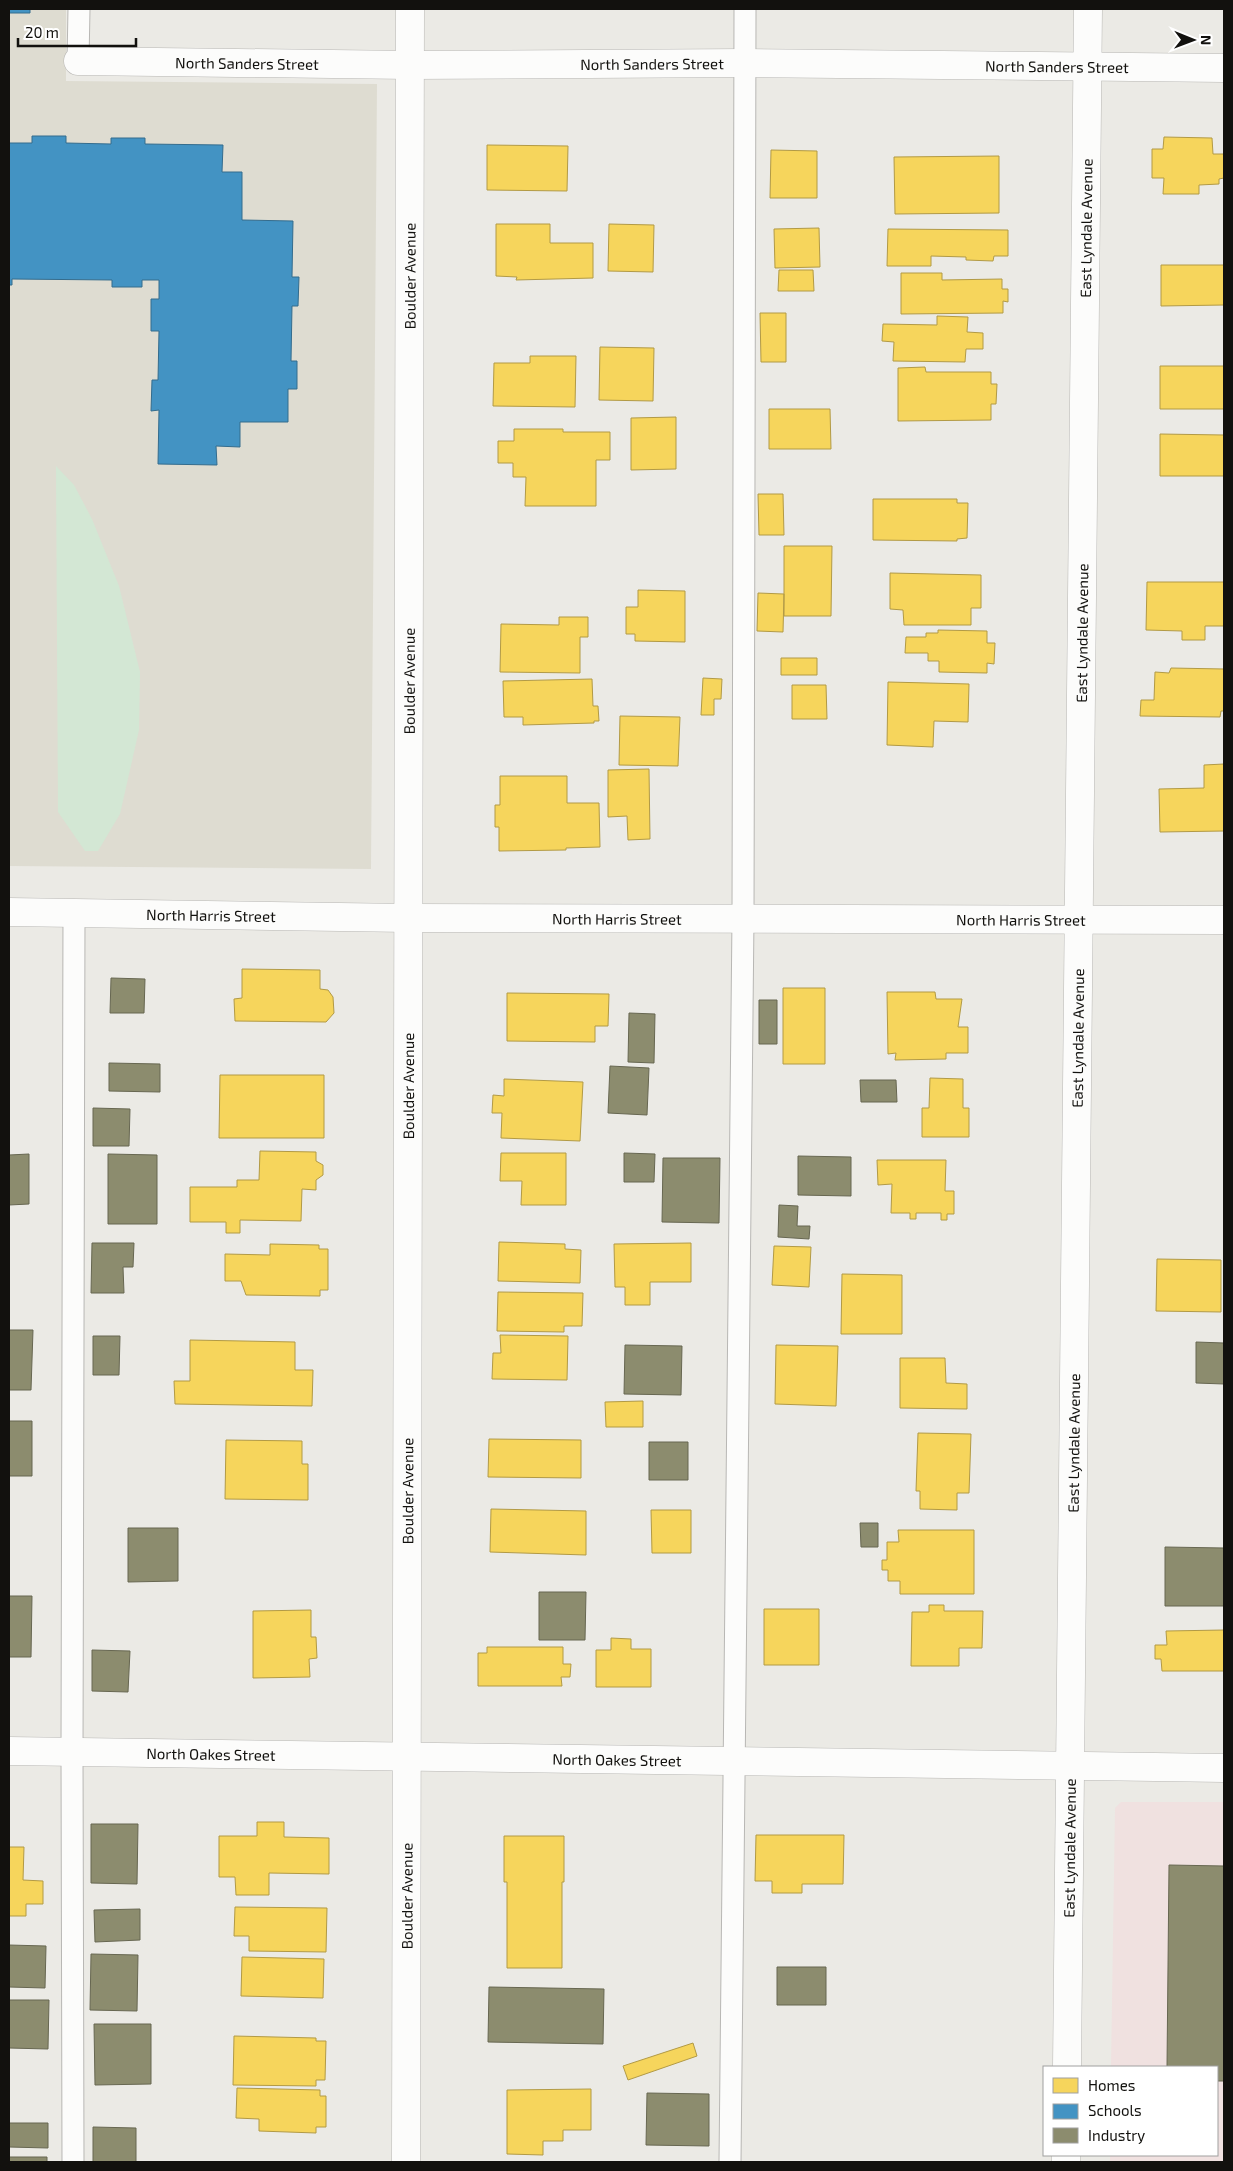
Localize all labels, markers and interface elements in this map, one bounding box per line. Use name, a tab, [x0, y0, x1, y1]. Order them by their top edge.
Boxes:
scale bar	[18, 15, 135, 47]
north arrow	[1168, 15, 1218, 65]
text: 20 m	[25, 23, 59, 41]
text: N	[1198, 35, 1215, 45]
street label: North Sanders Street	[175, 53, 319, 73]
street label: North Sanders Street	[580, 54, 724, 73]
street label: North Sanders Street	[985, 57, 1129, 76]
street label: East Lyndale Avenue	[1076, 158, 1095, 298]
street label: Boulder Avenue	[400, 223, 419, 329]
street label: East Lyndale Avenue	[1072, 563, 1091, 703]
street label: Boulder Avenue	[400, 628, 418, 734]
street label: North Harris Street	[146, 905, 276, 925]
street label: North Harris Street	[552, 909, 682, 928]
street label: North Harris Street	[956, 910, 1086, 929]
street label: East Lyndale Avenue	[1068, 968, 1087, 1108]
street label: Boulder Avenue	[399, 1033, 417, 1139]
street label: East Lyndale Avenue	[1064, 1373, 1083, 1513]
street label: Boulder Avenue	[398, 1438, 416, 1544]
street label: North Oakes Street	[146, 1744, 276, 1764]
street label: North Oakes Street	[552, 1750, 682, 1769]
street label: East Lyndale Avenue	[1060, 1778, 1079, 1918]
street label: Boulder Avenue	[397, 1843, 416, 1949]
legend	[1043, 2066, 1218, 2156]
text: Homes	[1088, 2076, 1135, 2094]
text: Schools	[1088, 2101, 1142, 2119]
text: Industry	[1088, 2126, 1145, 2144]

